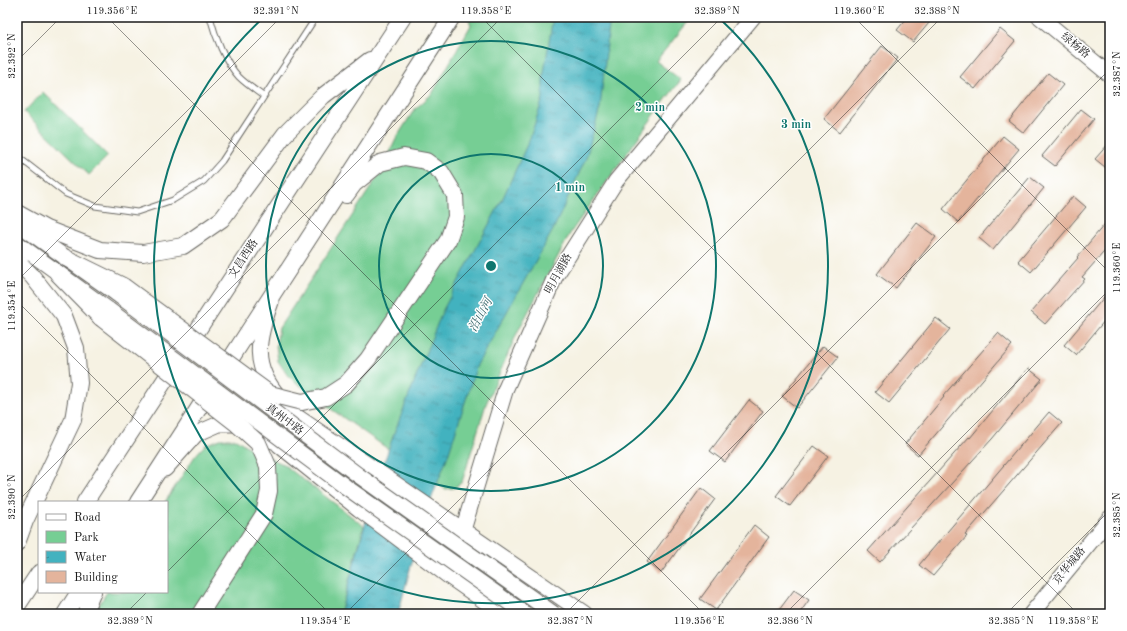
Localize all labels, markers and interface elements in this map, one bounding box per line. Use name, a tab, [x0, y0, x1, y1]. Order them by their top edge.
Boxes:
text: 119.356°E	[87, 6, 137, 16]
text: 32.391°N	[253, 6, 299, 16]
text: 119.358°E	[461, 6, 511, 16]
text: 32.389°N	[694, 6, 740, 16]
text: 119.360°E	[834, 6, 884, 16]
text: 32.388°N	[914, 6, 960, 16]
street label: 绿杨路	[1059, 30, 1093, 61]
text: 32.392°N	[7, 33, 17, 79]
text: 32.387°N	[1112, 51, 1122, 97]
text: 2 min	[635, 102, 665, 114]
text: 3 min	[781, 119, 811, 131]
text: 1 min	[555, 182, 585, 194]
street label: 文昌西路	[226, 236, 261, 280]
text: 119.360°E	[1112, 243, 1122, 293]
street label: 明月湖路	[542, 251, 574, 296]
centre of rings	[484, 259, 498, 273]
text: 119.354°E	[7, 281, 17, 331]
water label: 沿山河	[466, 294, 496, 334]
street label: 真州中路	[263, 401, 306, 438]
text: 32.390°N	[7, 474, 17, 520]
text: 32.385°N	[1112, 492, 1122, 538]
legend	[38, 501, 168, 593]
text: Road	[74, 512, 101, 524]
text: Park	[74, 532, 99, 544]
street label: 京华城路	[1050, 544, 1088, 587]
text: Water	[74, 552, 107, 564]
text: Building	[74, 572, 118, 584]
text: 32.389°N	[107, 616, 153, 626]
text: 119.354°E	[300, 616, 350, 626]
text: 32.387°N	[547, 616, 593, 626]
text: 119.356°E	[674, 616, 724, 626]
text: 32.386°N	[767, 616, 813, 626]
text: 32.385°N	[988, 616, 1034, 626]
text: 119.358°E	[1048, 616, 1098, 626]

